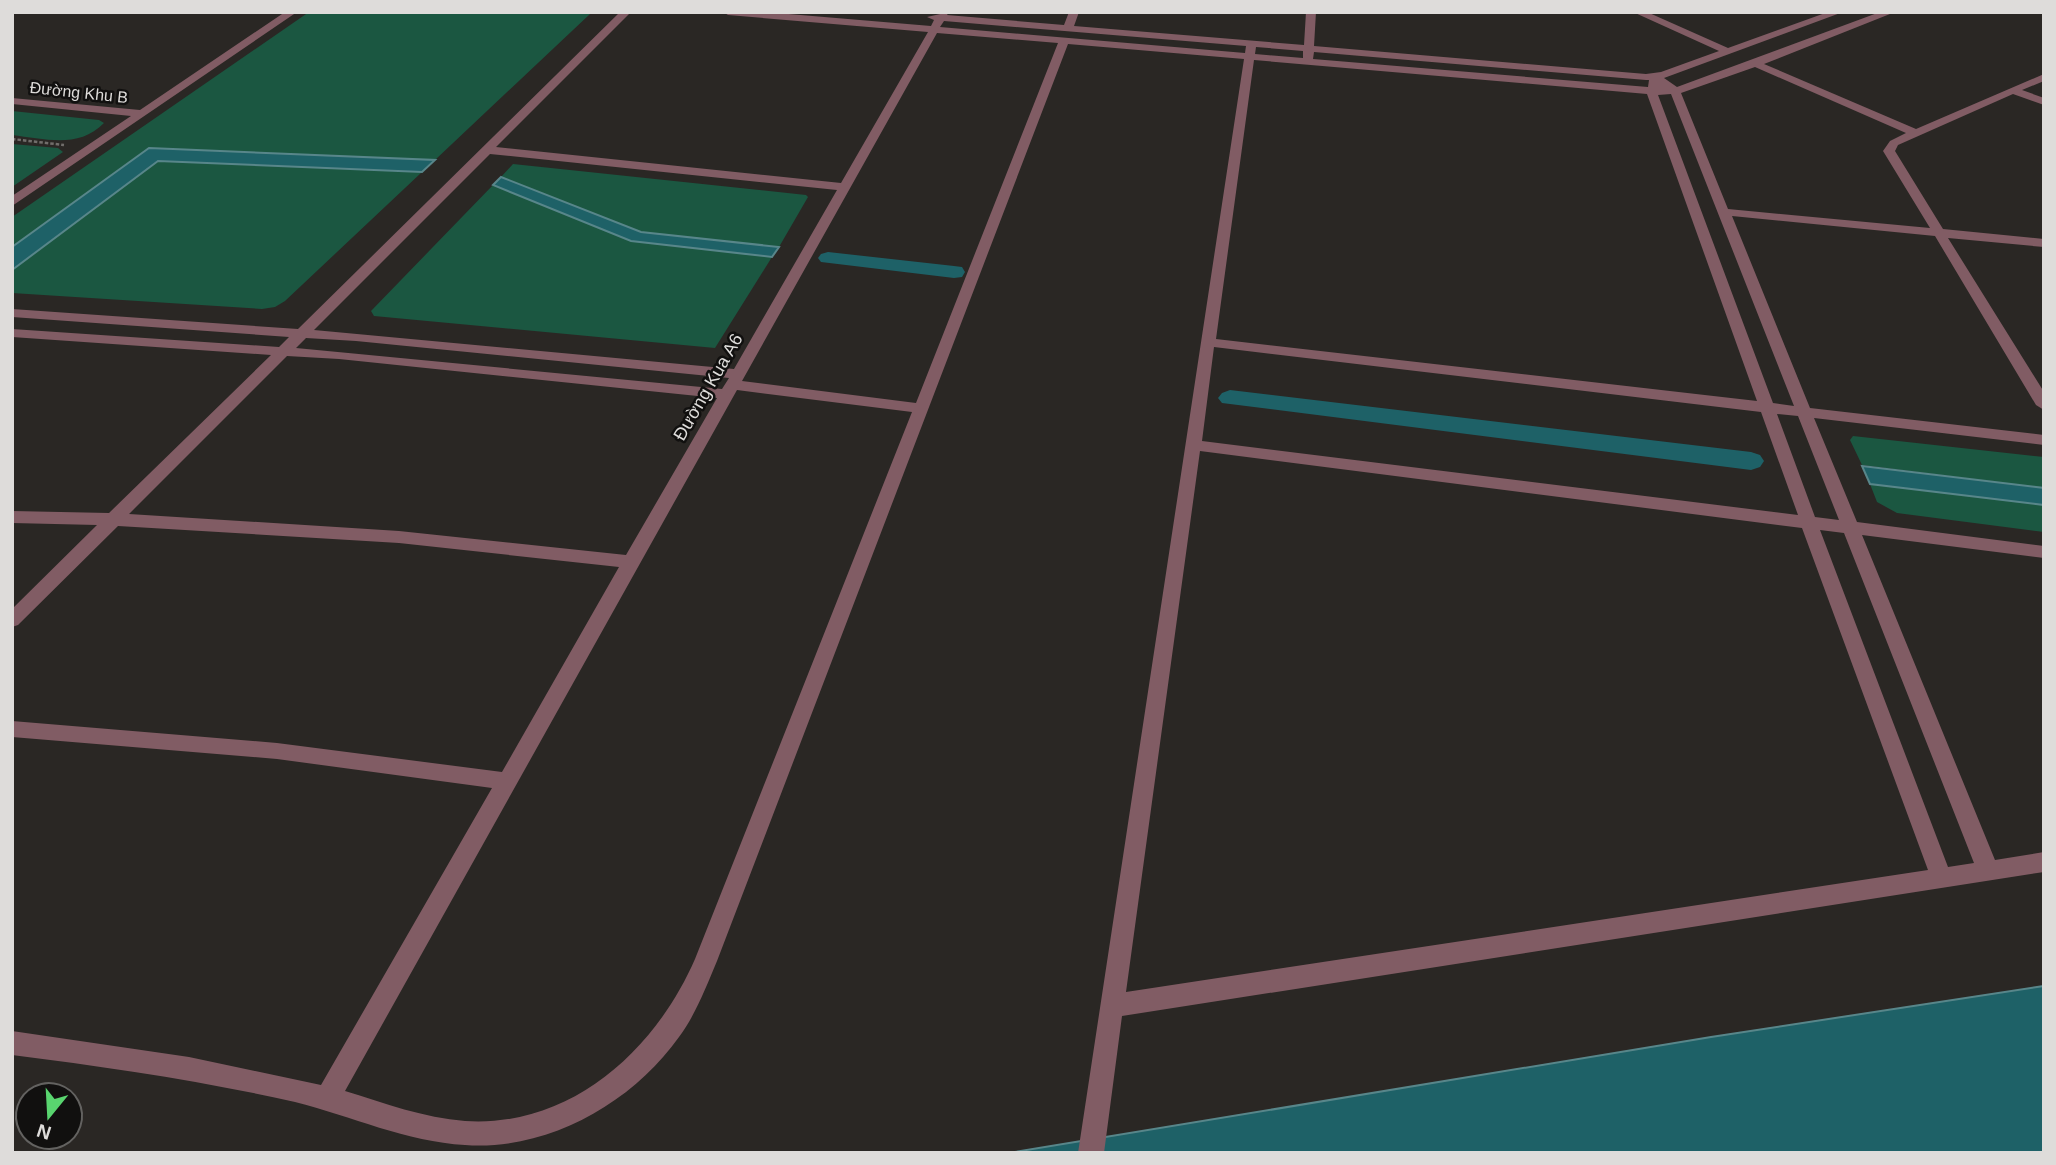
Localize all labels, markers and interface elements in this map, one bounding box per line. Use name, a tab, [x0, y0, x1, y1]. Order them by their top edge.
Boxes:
street label: Đường Khu B	[29, 79, 129, 106]
street label: Đường Kua A6	[669, 330, 747, 444]
north arrow	[14, 1081, 84, 1151]
text: N	[34, 1120, 54, 1144]

